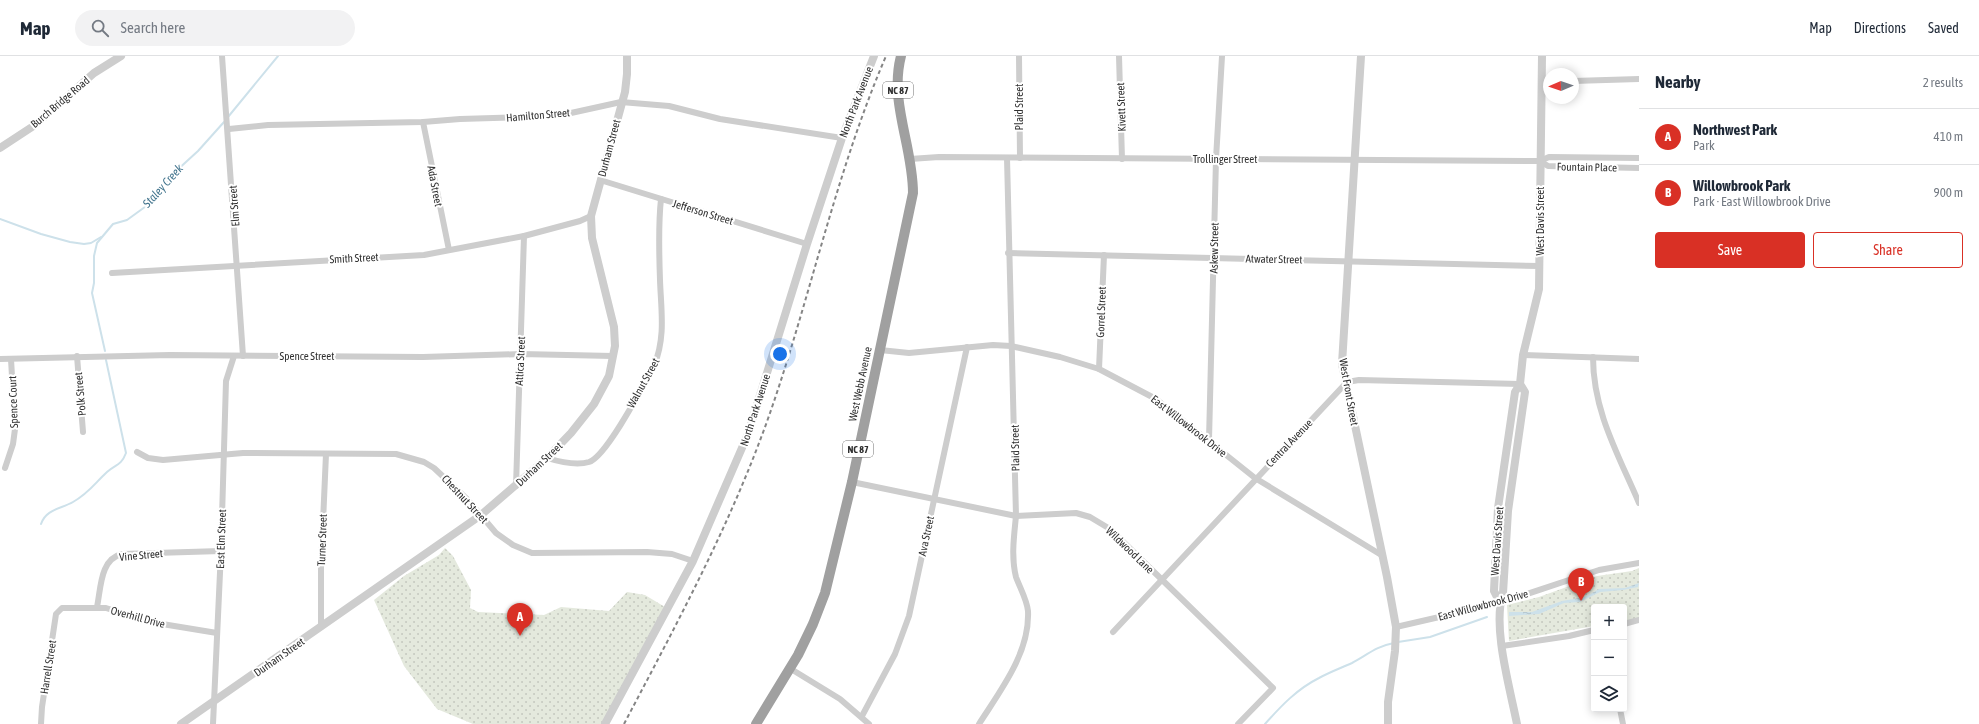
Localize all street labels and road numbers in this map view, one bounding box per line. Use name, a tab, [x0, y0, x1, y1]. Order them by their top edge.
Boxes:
street label: North Park Avenue	[837, 65, 875, 139]
street label: Burch Bridge Road	[28, 74, 92, 130]
road number: NC 87	[883, 82, 913, 98]
street label: Kivett Street	[1114, 82, 1128, 132]
street label: Plaid Street	[1013, 84, 1025, 130]
street label: Hamilton Street	[506, 106, 570, 124]
street label: Durham Street	[596, 118, 622, 178]
street label: Trollinger Street	[1193, 153, 1257, 165]
street label: Fountain Place	[1557, 160, 1617, 174]
street label: Ada Street	[425, 165, 445, 207]
street label: Elm Street	[227, 185, 241, 227]
street label: West Davis Street	[1534, 186, 1546, 256]
street label: Jefferson Street	[671, 197, 735, 227]
street label: Askew Street	[1208, 222, 1220, 274]
street label: Smith Street	[329, 251, 379, 265]
street label: Atwater Street	[1245, 253, 1303, 265]
street label: Gorrel Street	[1094, 286, 1108, 338]
street label: Attica Street	[513, 336, 527, 386]
street label: West Webb Avenue	[846, 345, 874, 423]
street label: Spence Street	[280, 350, 334, 362]
street label: Walnut Street	[624, 356, 662, 410]
street label: West Front Street	[1337, 357, 1361, 427]
street label: Polk Street	[72, 372, 88, 416]
street label: North Park Avenue	[738, 372, 772, 448]
street label: Spence Court	[6, 376, 20, 428]
street label: East Willowbrook Drive	[1149, 393, 1229, 459]
street label: Central Avenue	[1263, 417, 1315, 469]
street label: Plaid Street	[1009, 424, 1021, 472]
street label: Durham Street	[513, 440, 565, 488]
road number: NC 87	[843, 441, 873, 457]
street label: Chestnut Street	[440, 472, 490, 526]
street label: West Davis Street	[1489, 506, 1505, 576]
street label: East Elm Street	[214, 509, 228, 569]
street label: Turner Street	[315, 514, 329, 566]
street label: Ava Street	[916, 515, 936, 557]
street label: Wildwood Lane	[1104, 524, 1156, 576]
street label: Vine Street	[119, 547, 163, 563]
street label: East Willowbrook Drive	[1437, 587, 1529, 623]
street label: Overhill Drive	[110, 604, 166, 630]
street label: Durham Street	[252, 635, 306, 679]
street label: Harrell Street	[38, 639, 58, 695]

